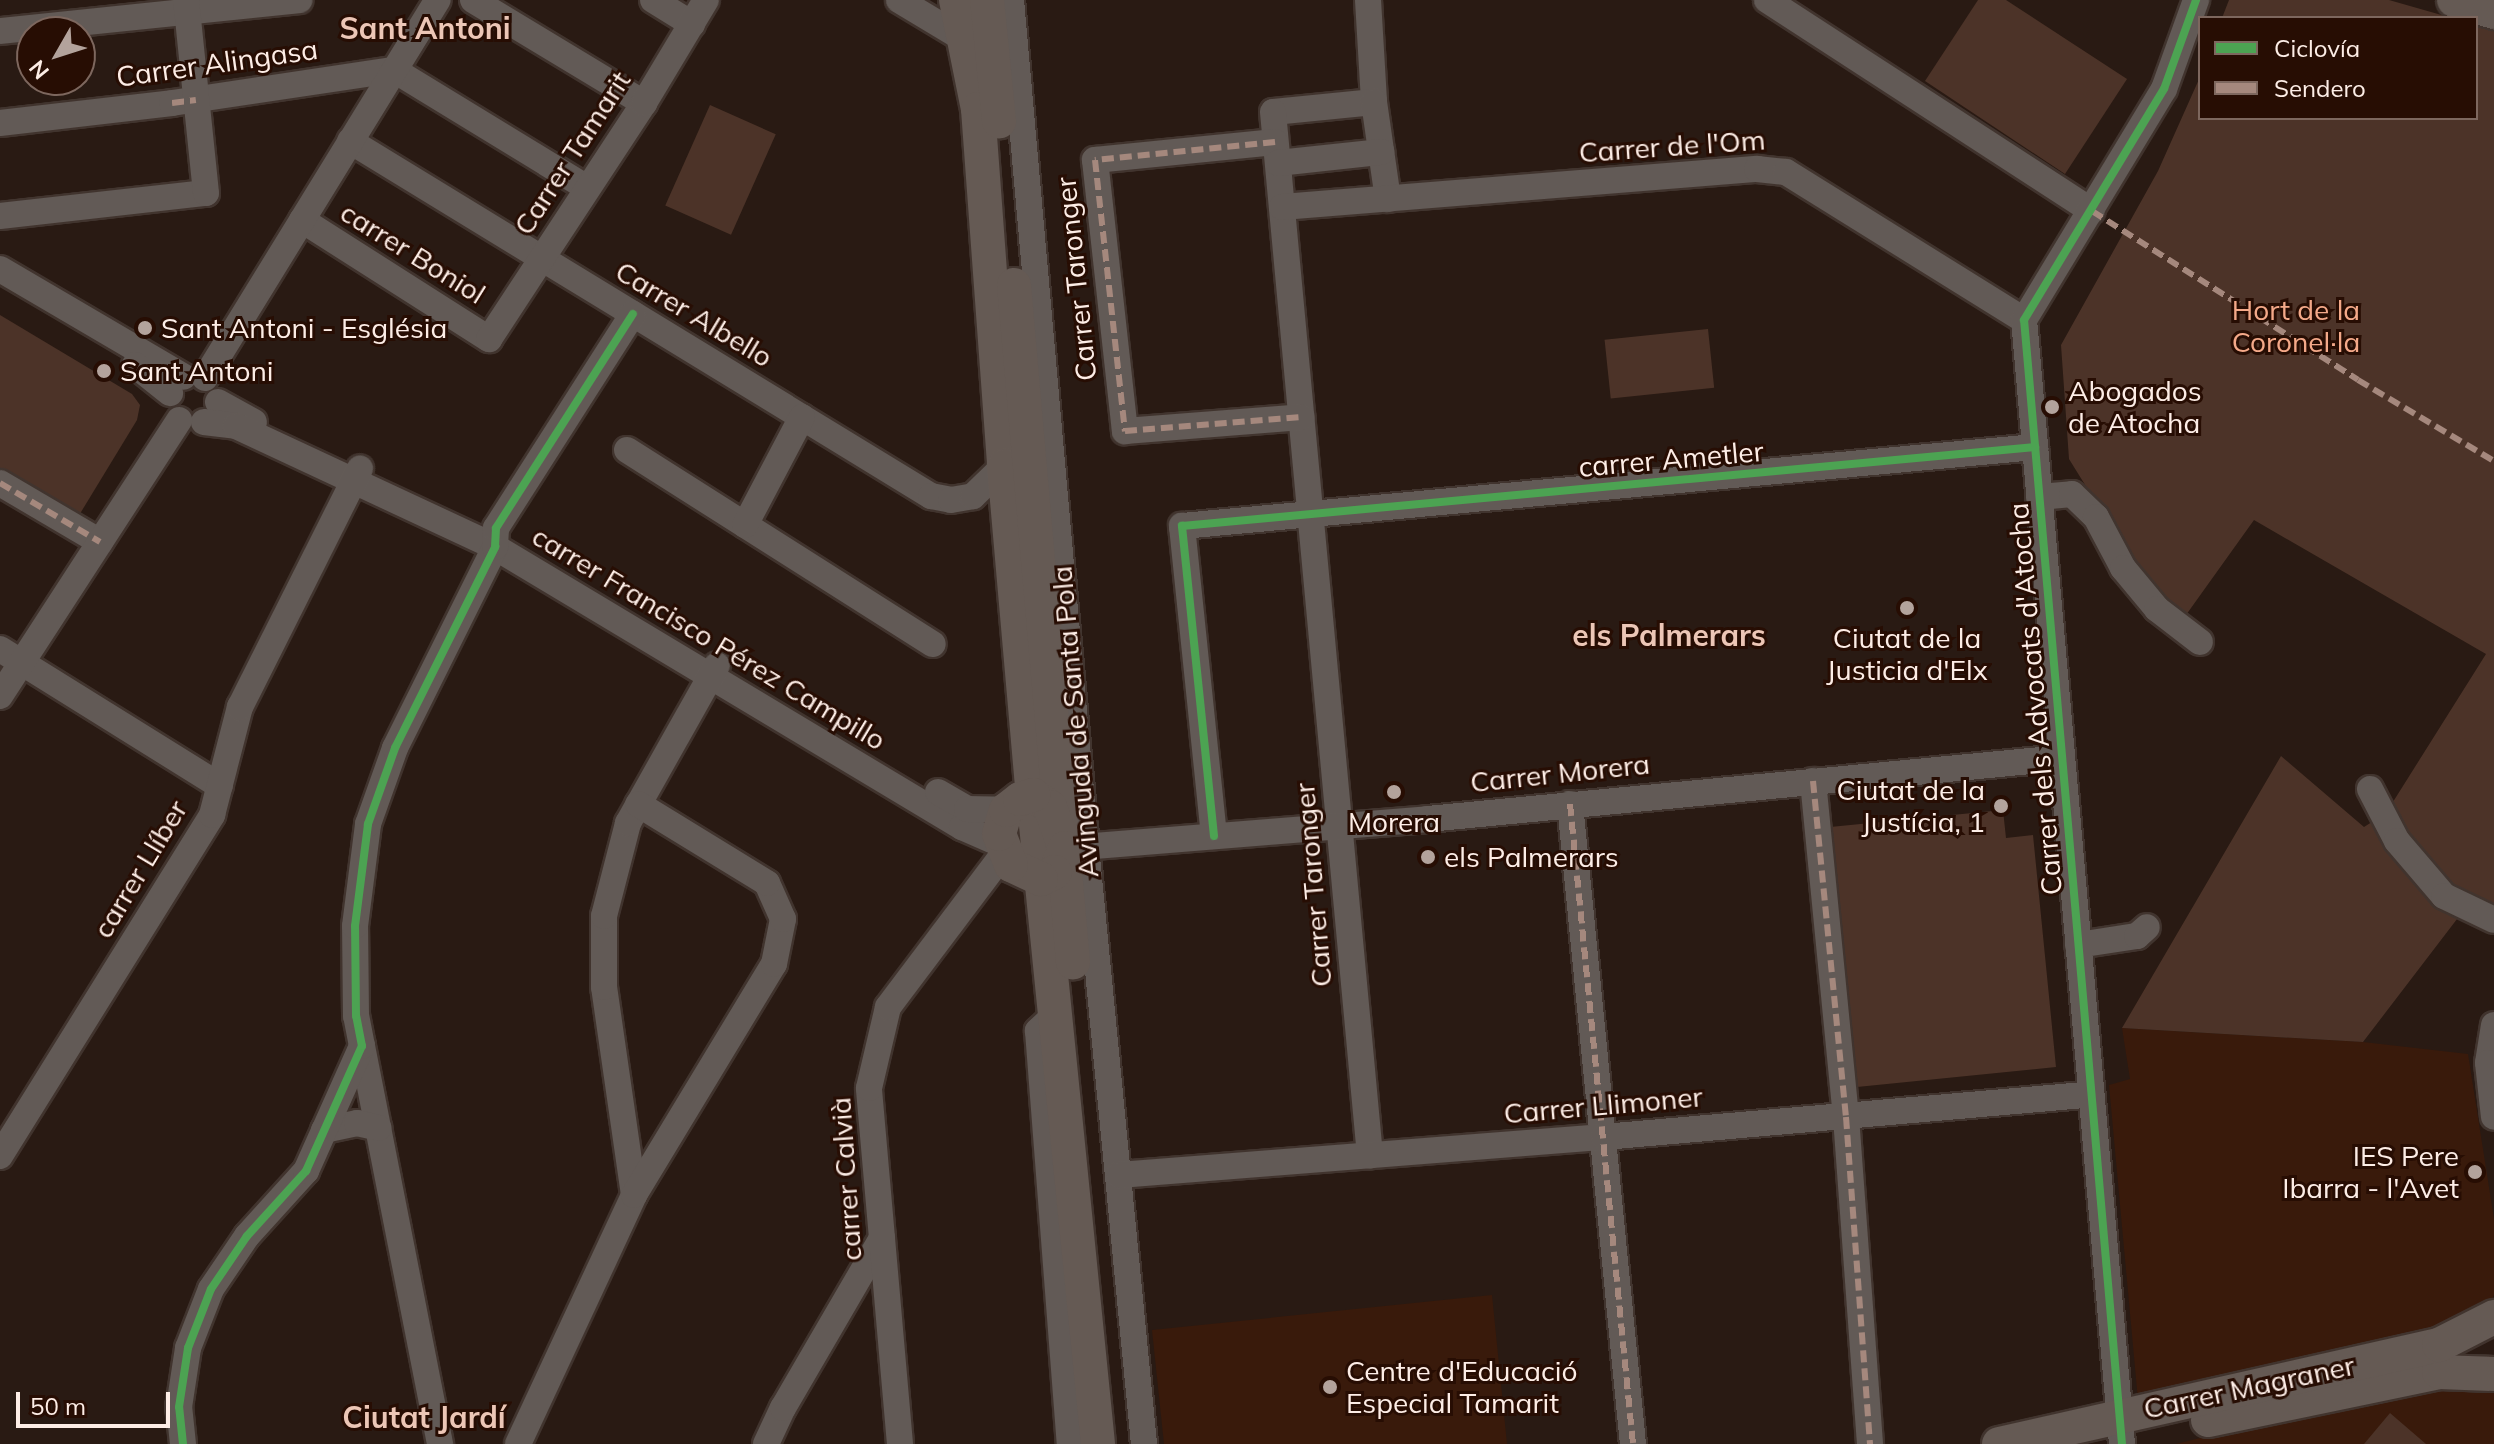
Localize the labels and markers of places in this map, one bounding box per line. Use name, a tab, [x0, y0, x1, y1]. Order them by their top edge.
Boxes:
place label: Sant Antoni - Església	[161, 311, 447, 345]
marker: Sant Antoni - Església	[136, 319, 154, 337]
place label: Sant Antoni	[120, 354, 273, 388]
marker: Sant Antoni	[95, 362, 113, 380]
place label: Abogados de Atocha	[2068, 374, 2202, 440]
marker: Abogados de Atocha	[2043, 398, 2061, 416]
marker: Ciutat de la Justicia d'Elx	[1898, 599, 1916, 617]
place label: Ciutat de la Justicia d'Elx	[1826, 621, 1988, 687]
place label: Ciutat de la Justícia, 1	[1837, 773, 1985, 839]
marker: Morera	[1385, 783, 1403, 801]
marker: Ciutat de la Justícia, 1	[1992, 797, 2010, 815]
place label: Morera	[1348, 805, 1440, 839]
place label: els Palmerars	[1444, 840, 1619, 874]
marker: els Palmerars	[1419, 848, 1437, 866]
place label: IES Pere Ibarra - l'Avet	[2282, 1139, 2459, 1205]
marker: IES Pere Ibarra - l'Avet	[2466, 1163, 2484, 1181]
place label: Centre d'Educació Especial Tamarit	[1346, 1354, 1577, 1420]
marker: Centre d'Educació Especial Tamarit	[1321, 1378, 1339, 1396]

